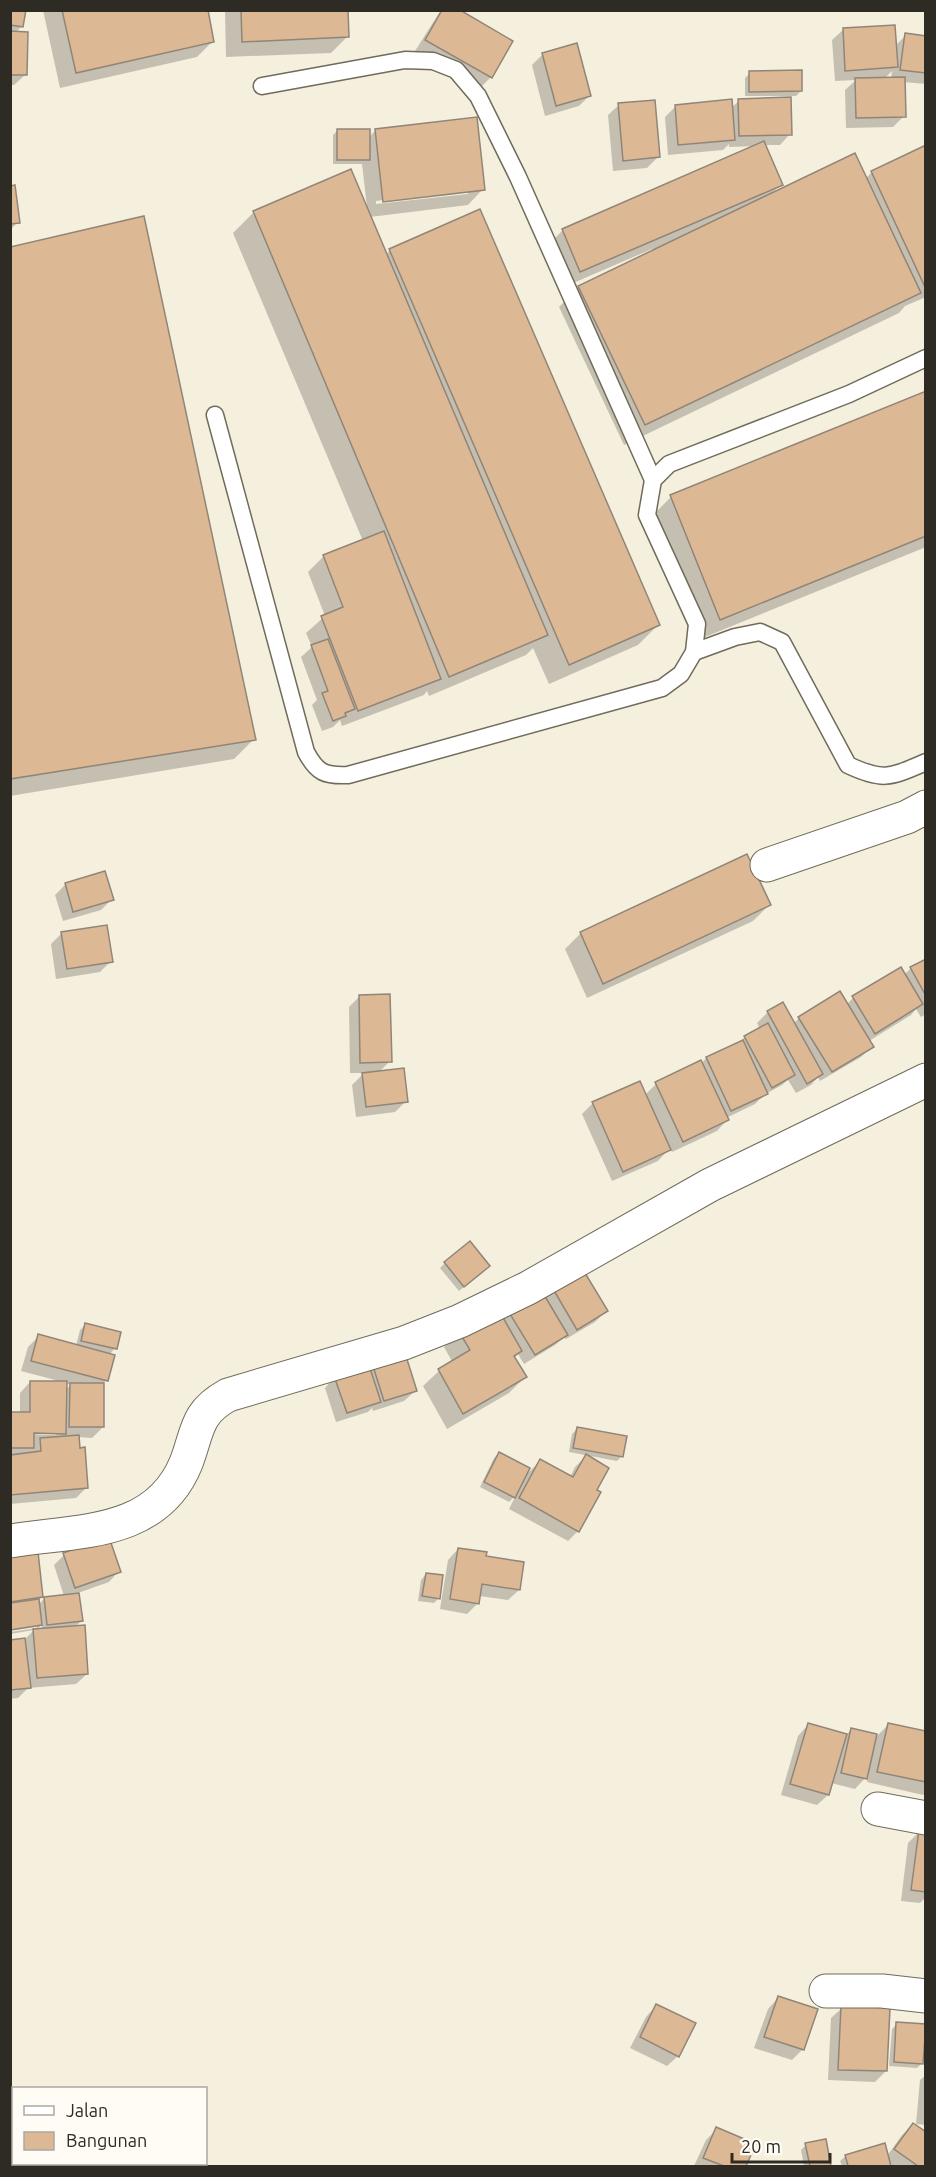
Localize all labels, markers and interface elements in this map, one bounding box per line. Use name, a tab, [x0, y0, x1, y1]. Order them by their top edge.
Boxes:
legend	[12, 2087, 207, 2165]
text: Jalan	[66, 2100, 108, 2120]
scale bar	[732, 2126, 830, 2164]
text: Bangunan	[66, 2130, 147, 2150]
text: 20 m	[741, 2136, 781, 2156]

